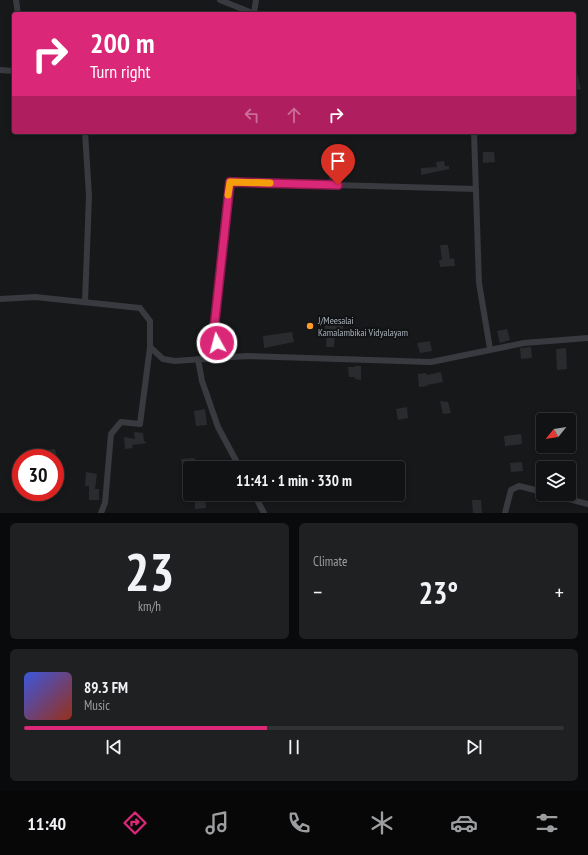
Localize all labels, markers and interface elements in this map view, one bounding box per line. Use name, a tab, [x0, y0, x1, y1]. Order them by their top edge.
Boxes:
text: 200 m	[90, 24, 154, 61]
icon: right	[24, 28, 76, 80]
text: Turn right	[90, 60, 150, 83]
icon: left	[241, 104, 263, 126]
icon: ahead	[283, 104, 305, 126]
icon: right	[325, 104, 347, 126]
pin	[321, 144, 355, 185]
icon: arrive	[327, 150, 349, 172]
place label: J/Meesalai Kamalambikai Vidyalayam	[317, 314, 408, 339]
marker: J/Meesalai Kamalambikai Vidyalayam	[305, 321, 315, 331]
position arrow	[196, 322, 238, 364]
north arrow	[536, 413, 576, 453]
map controls	[536, 413, 576, 501]
speed limit sign: 30	[12, 449, 64, 501]
button: layers	[536, 461, 576, 501]
text: 11:41 · 1 min · 330 m	[236, 471, 352, 490]
text: 23	[125, 538, 174, 605]
text: Climate	[313, 553, 347, 570]
text: 23°	[419, 573, 458, 612]
text: −	[313, 578, 322, 606]
text: +	[555, 578, 564, 606]
text: km/h	[138, 598, 161, 615]
text: 89.3 FM	[84, 678, 128, 697]
text: Music	[84, 697, 110, 714]
icon: previous	[103, 736, 125, 758]
icon: pause	[283, 736, 305, 758]
icon: next	[463, 736, 485, 758]
icon: directions	[121, 809, 149, 837]
icon: music	[203, 809, 231, 837]
icon: phone	[285, 809, 313, 837]
icon: climate	[368, 809, 396, 837]
icon: car	[450, 809, 478, 837]
icon: filters	[533, 809, 561, 837]
text: 11:40	[27, 812, 66, 835]

